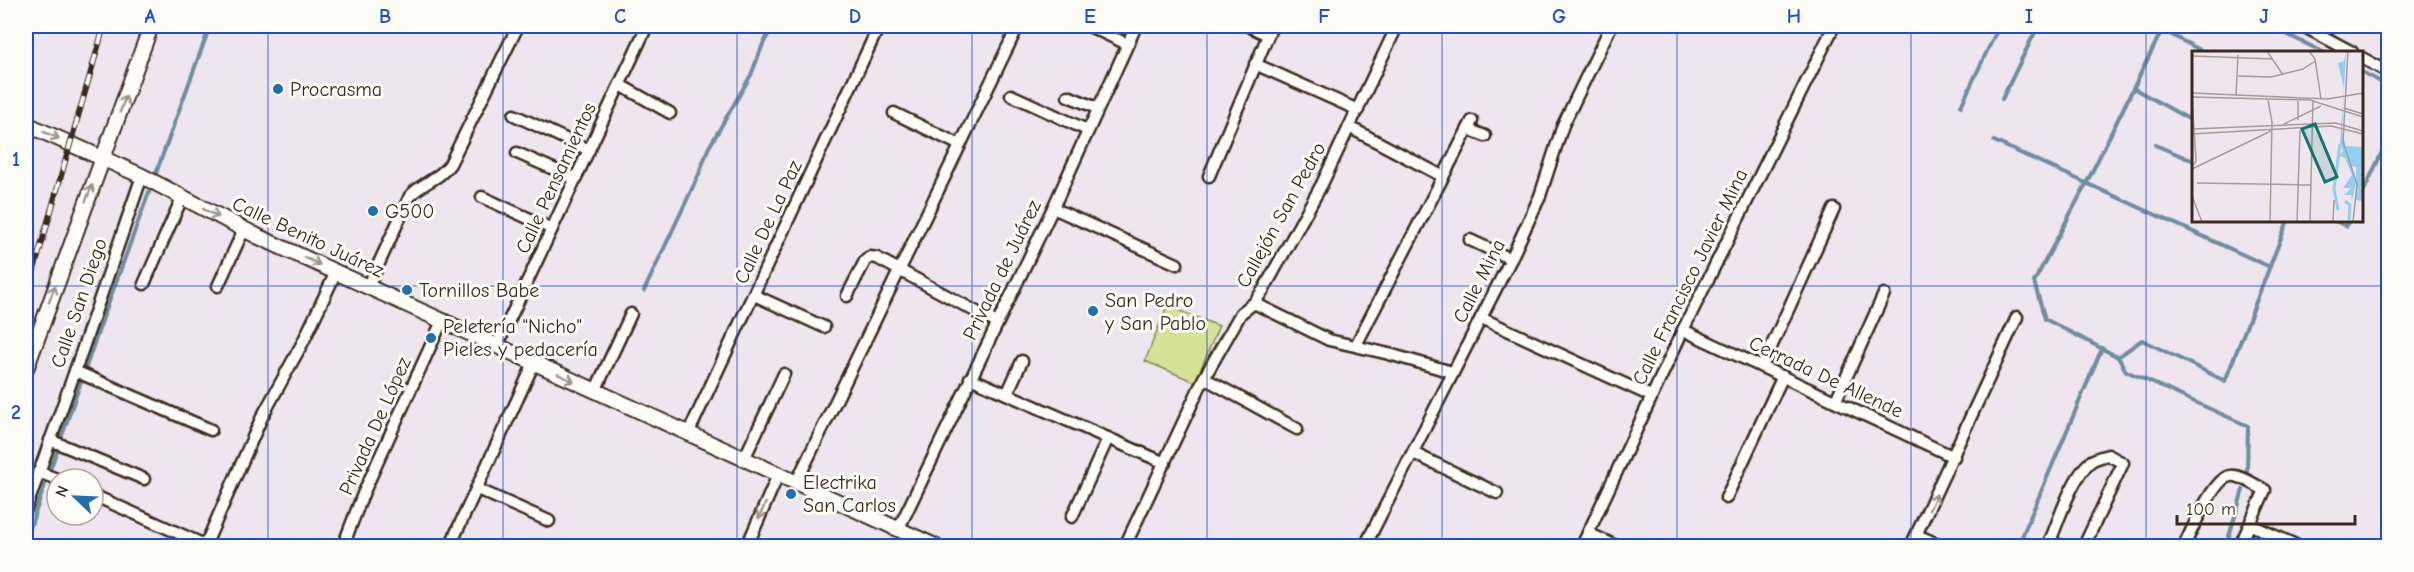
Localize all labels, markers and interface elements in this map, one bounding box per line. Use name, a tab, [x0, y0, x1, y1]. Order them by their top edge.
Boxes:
text: A	[144, 5, 156, 28]
text: B	[379, 5, 391, 28]
text: C	[614, 5, 626, 28]
text: D	[849, 5, 861, 28]
text: E	[1084, 5, 1096, 28]
text: F	[1318, 5, 1330, 28]
text: G	[1552, 5, 1566, 28]
text: H	[1787, 5, 1801, 28]
text: I	[2025, 5, 2033, 28]
text: J	[2259, 5, 2269, 28]
inset map	[2192, 51, 2363, 222]
place label: Procrasma	[290, 78, 382, 101]
marker: Procrasma	[271, 82, 285, 96]
one-way arrow	[118, 95, 129, 114]
street label: Calle Pensamientos	[511, 99, 601, 257]
one-way arrow	[42, 130, 60, 141]
street label: Callejón San Pedro	[1232, 138, 1330, 292]
text: 1	[12, 148, 20, 171]
street label: Calle De La Paz	[729, 156, 807, 287]
street label: Calle Francisco Javier Mina	[1628, 165, 1752, 389]
one-way arrow	[85, 184, 96, 203]
street label: Calle Benito Juárez	[229, 192, 388, 282]
street label: Privada de Juárez	[958, 196, 1046, 344]
place label: G500	[385, 200, 435, 223]
marker: G500	[366, 204, 380, 218]
one-way arrow	[202, 207, 220, 219]
street label: Calle San Diego	[46, 235, 112, 371]
street label: Calle Mina	[1448, 235, 1510, 327]
one-way arrow	[303, 256, 321, 267]
place label: Tornillos Babe	[419, 279, 539, 302]
marker: Tornillos Babe	[400, 283, 414, 297]
one-way arrow	[48, 285, 59, 304]
place label: San Pedro y San Pablo	[1104, 289, 1206, 335]
marker: San Pedro y San Pablo	[1086, 304, 1100, 318]
place label: Peletería "Nicho" Pieles y pedacería	[443, 315, 598, 361]
marker: Peletería "Nicho" Pieles y pedacería	[424, 331, 438, 345]
street label: Cerrada De Allende	[1745, 331, 1907, 423]
street label: Privada De López	[334, 353, 416, 498]
one-way arrow	[557, 373, 575, 384]
text: 2	[11, 401, 21, 424]
north arrow	[45, 467, 105, 527]
place label: Electrika San Carlos	[803, 471, 896, 517]
text: N	[52, 483, 72, 500]
marker: Electrika San Carlos	[784, 487, 798, 501]
scale bar	[2177, 488, 2356, 526]
one-way arrow	[1927, 493, 1939, 511]
text: 100 m	[2186, 499, 2236, 520]
one-way arrow	[756, 501, 768, 519]

